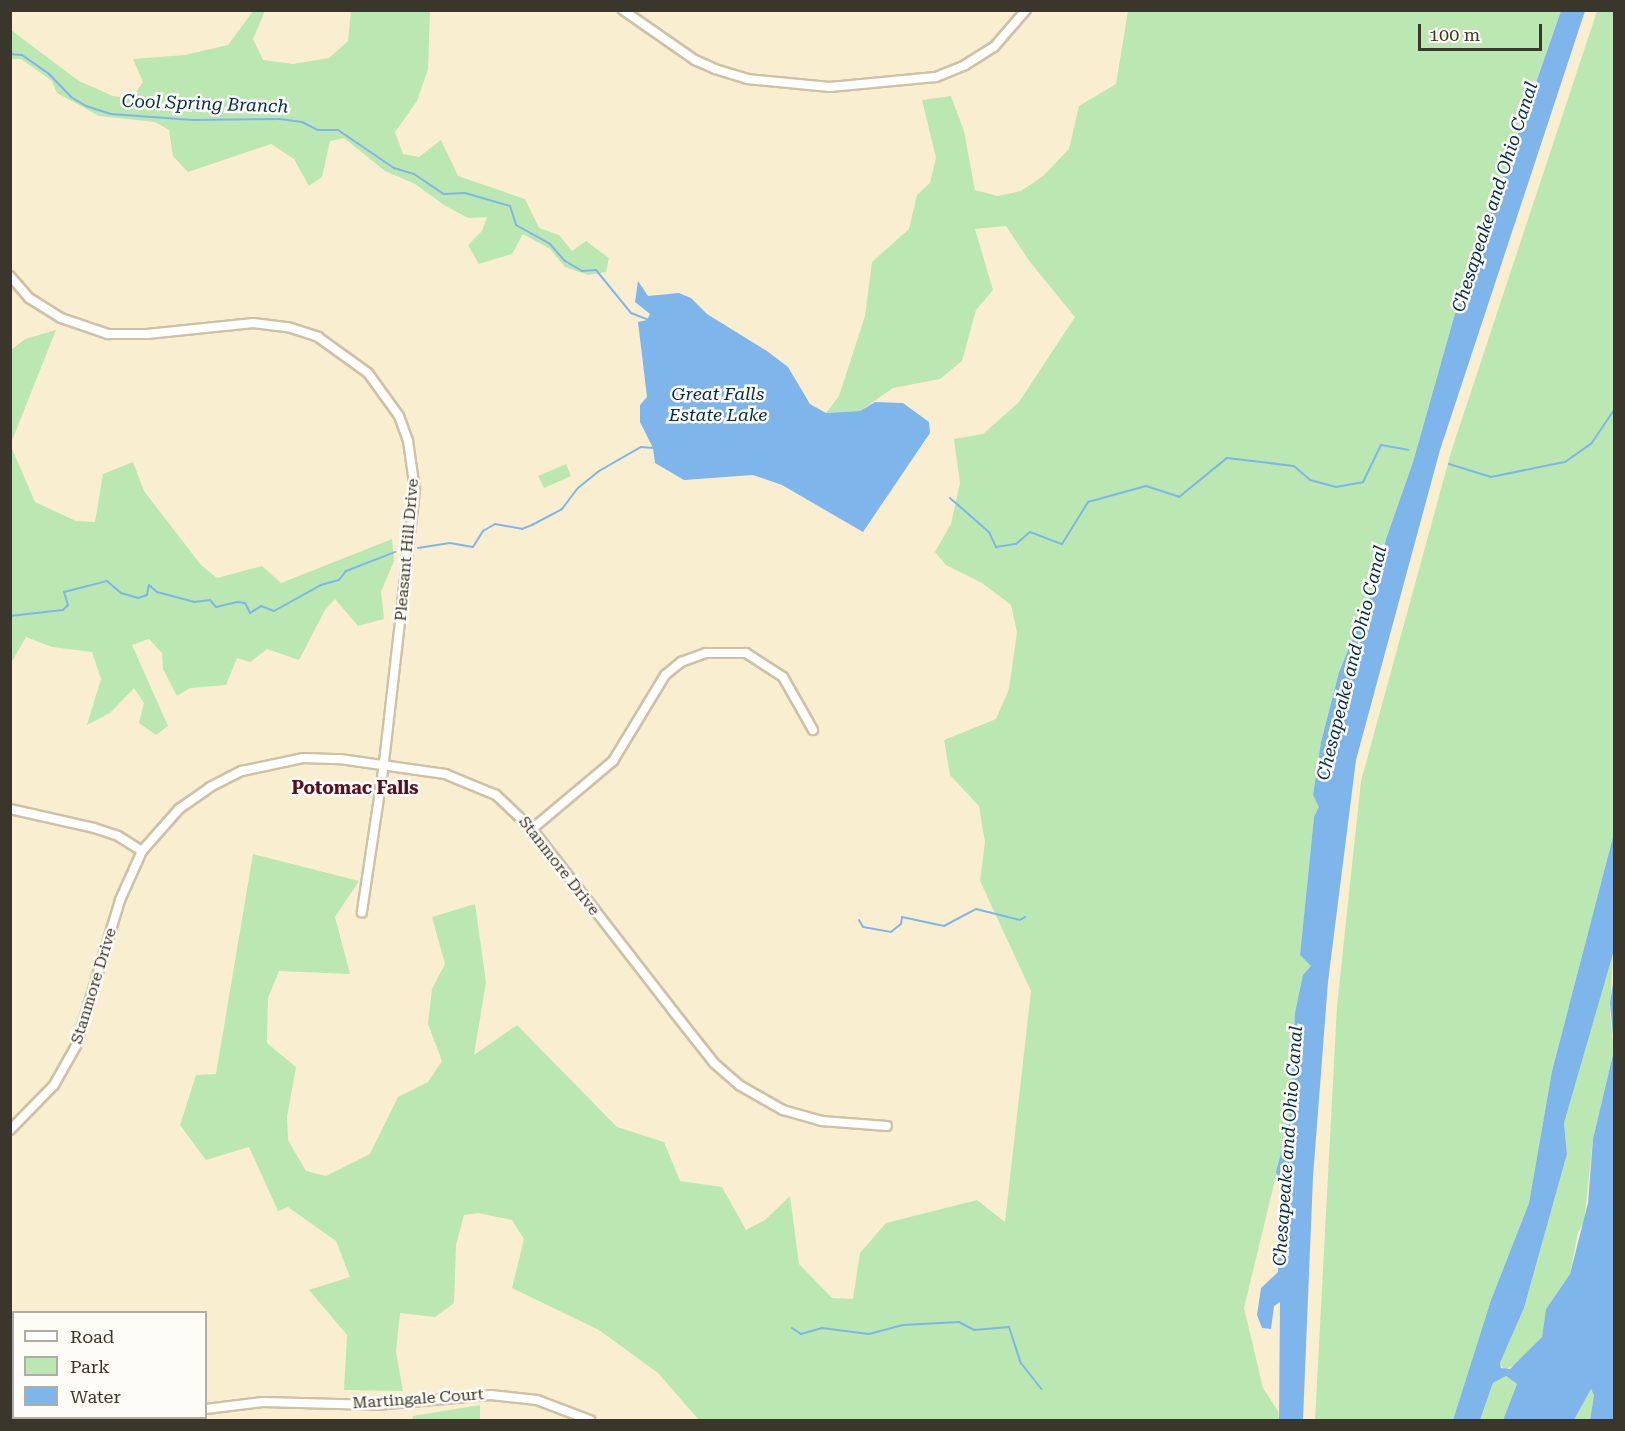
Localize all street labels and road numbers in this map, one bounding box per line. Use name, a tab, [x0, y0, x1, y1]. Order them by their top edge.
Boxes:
street label: Pleasant Hill Drive	[391, 478, 423, 622]
street label: Stanmore Drive	[514, 813, 604, 919]
street label: Stanmore Drive	[67, 926, 121, 1046]
street label: Martingale Court	[352, 1385, 484, 1413]

